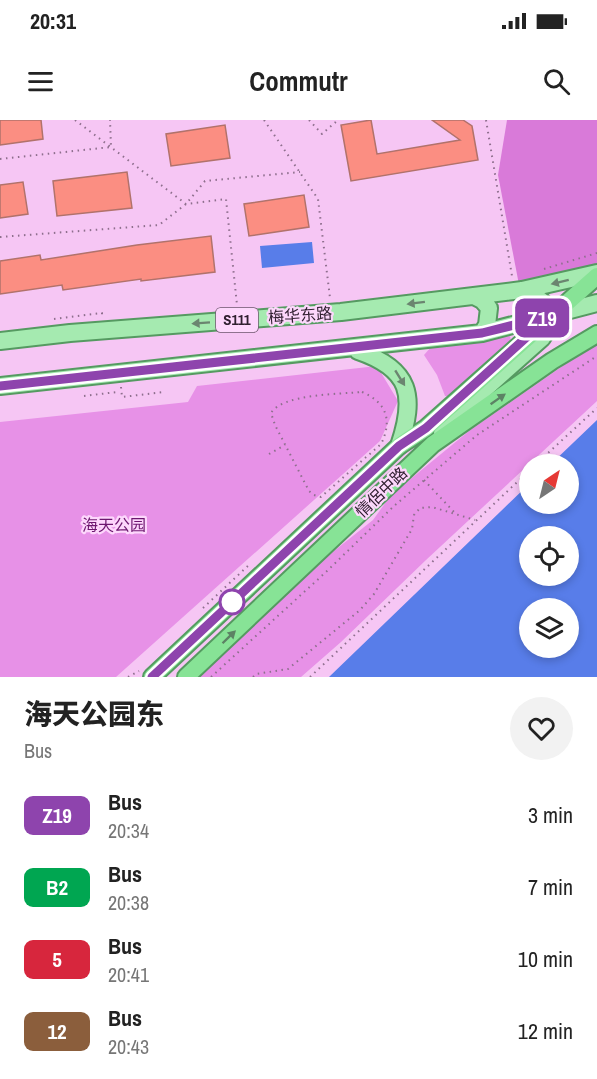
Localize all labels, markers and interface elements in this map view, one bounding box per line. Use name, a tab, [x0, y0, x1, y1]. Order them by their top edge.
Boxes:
text: 20:31	[30, 6, 76, 36]
text: Commutr	[249, 63, 348, 99]
icon: menu	[24, 65, 57, 98]
icon: search	[540, 65, 573, 98]
one-way arrow	[550, 278, 569, 288]
one-way arrow	[407, 298, 426, 307]
line badge: Z19	[508, 298, 576, 338]
street label: 梅华东路	[267, 302, 333, 328]
text: Z19	[527, 304, 557, 333]
road number: S111	[216, 308, 258, 332]
one-way arrow	[192, 318, 211, 327]
one-way arrow	[394, 370, 405, 386]
one-way arrow	[490, 394, 506, 405]
north arrow	[519, 454, 579, 514]
map controls	[519, 454, 579, 658]
street label: 情侶中路	[350, 462, 412, 522]
park label: 海天公园	[82, 514, 146, 536]
button: locate	[519, 526, 579, 586]
unlabelled marker	[219, 589, 245, 615]
button: layers	[519, 598, 579, 658]
one-way arrow	[221, 630, 235, 644]
text: 海天公园东	[24, 695, 164, 733]
button: heart	[510, 697, 573, 760]
text: Bus	[24, 737, 52, 764]
text: Bus	[108, 787, 142, 817]
text: 3 min	[528, 800, 573, 830]
text: Z19	[42, 801, 72, 830]
text: 20:34	[108, 817, 149, 844]
text: Bus	[108, 859, 142, 889]
text: 7 min	[528, 872, 573, 902]
text: B2	[46, 873, 68, 902]
text: 20:38	[108, 889, 149, 916]
text: Bus	[108, 931, 142, 961]
text: 10 min	[518, 944, 573, 974]
text: 5	[52, 945, 62, 974]
text: 20:41	[108, 961, 149, 988]
text: Bus	[108, 1003, 142, 1033]
text: 12 min	[518, 1016, 573, 1046]
text: 12	[47, 1017, 67, 1046]
text: 20:43	[108, 1033, 149, 1060]

